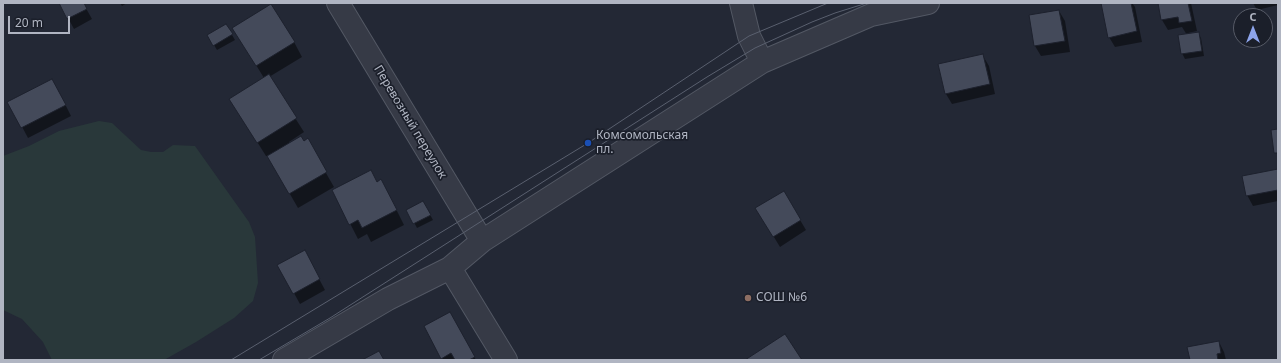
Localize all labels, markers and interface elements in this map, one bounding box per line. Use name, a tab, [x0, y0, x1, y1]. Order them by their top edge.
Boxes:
scale bar	[10, 8, 72, 34]
north arrow	[1233, 8, 1273, 48]
text: С	[1249, 9, 1257, 24]
text: 20 m	[15, 14, 43, 31]
street label: Перевозный переулок	[370, 63, 450, 181]
place label: Комсомольская пл.	[596, 129, 688, 157]
marker: Комсомольская пл.	[583, 138, 593, 148]
place label: СОШ №6	[756, 291, 807, 305]
marker: СОШ №6	[743, 293, 753, 303]

